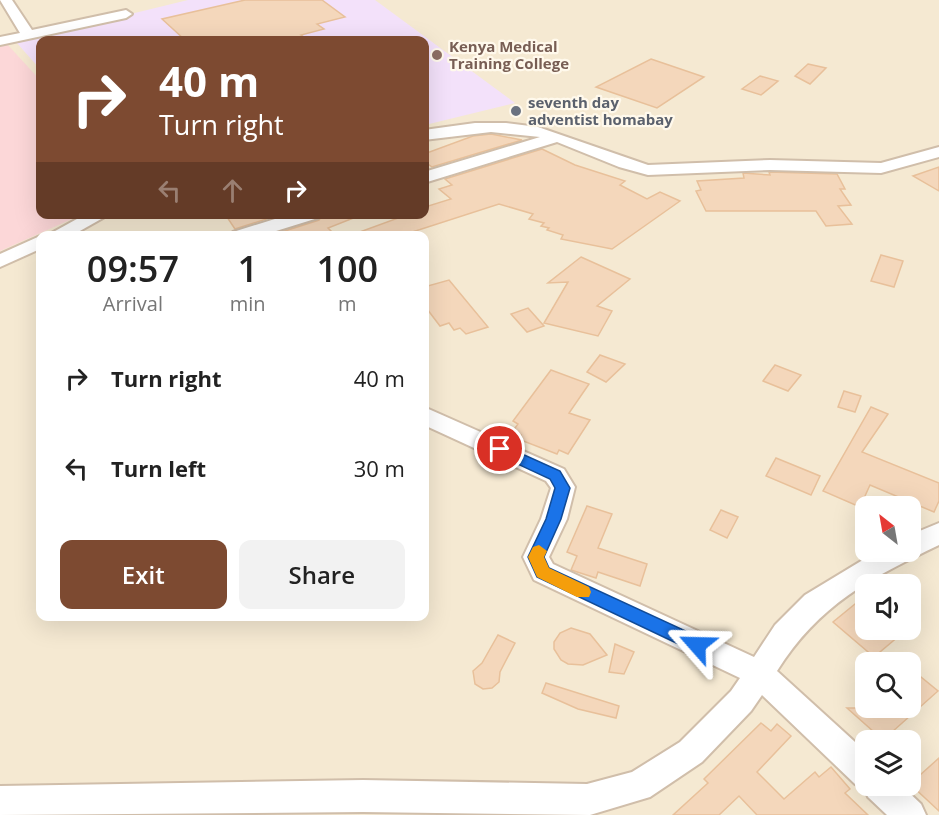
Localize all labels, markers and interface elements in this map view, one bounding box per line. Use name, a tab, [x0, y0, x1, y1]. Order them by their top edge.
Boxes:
place label: Kenya Medical Training College	[449, 36, 569, 73]
marker: Kenya Medical Training College	[430, 48, 444, 62]
text: 40 m	[159, 52, 259, 109]
icon: right	[60, 60, 138, 138]
place label: seventh day adventist homabay	[528, 92, 673, 129]
marker: seventh day adventist homabay	[509, 104, 523, 118]
text: Turn right	[159, 106, 284, 143]
icon: left	[153, 174, 186, 207]
icon: ahead	[216, 174, 249, 207]
icon: right	[279, 174, 312, 207]
text: 09:57	[87, 244, 179, 293]
text: 1	[237, 244, 258, 293]
text: 100	[316, 244, 378, 293]
text: Arrival	[103, 290, 163, 317]
text: min	[230, 290, 266, 317]
text: m	[338, 290, 357, 317]
icon: right	[60, 362, 93, 395]
text: Turn right	[111, 363, 222, 393]
text: 40 m	[354, 363, 405, 393]
pin	[474, 423, 525, 474]
icon: arrive	[483, 432, 516, 465]
icon: left	[60, 452, 93, 485]
text: Turn left	[111, 453, 206, 483]
text: 30 m	[354, 453, 405, 483]
north arrow	[855, 496, 921, 562]
map controls	[855, 496, 921, 796]
button: Exit	[60, 540, 227, 609]
button: Share	[239, 540, 405, 609]
button: sound	[855, 574, 921, 640]
position arrow	[665, 613, 729, 677]
button: search	[855, 652, 921, 718]
button: layers	[855, 730, 921, 796]

